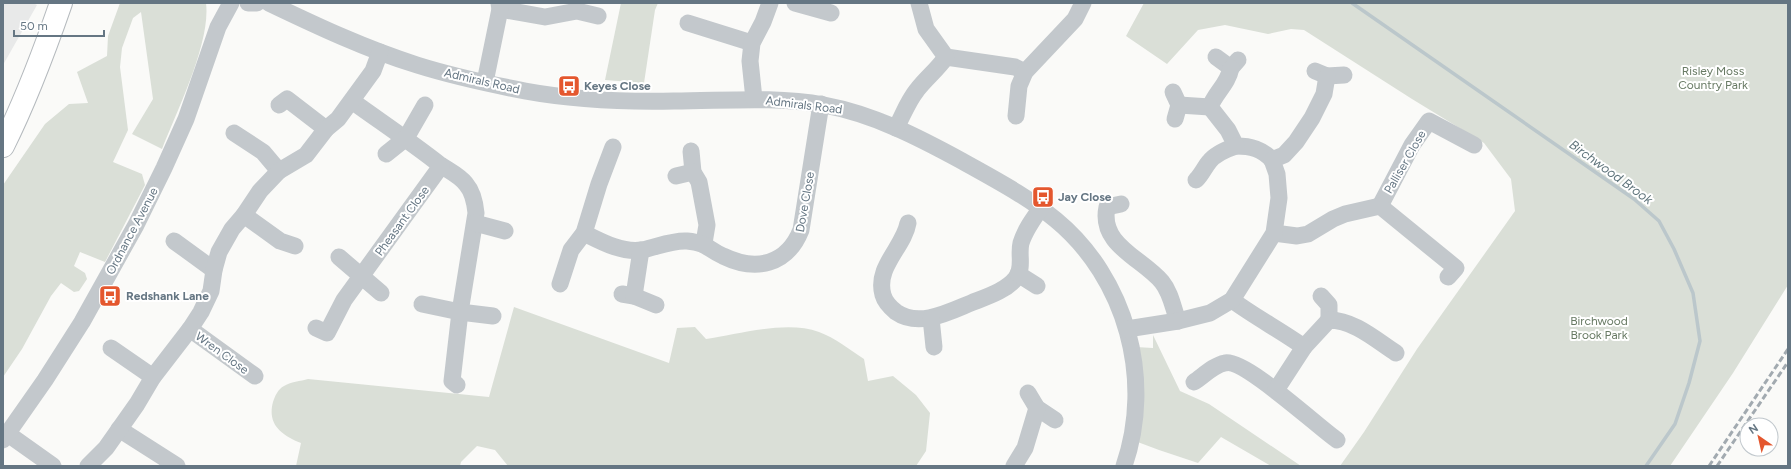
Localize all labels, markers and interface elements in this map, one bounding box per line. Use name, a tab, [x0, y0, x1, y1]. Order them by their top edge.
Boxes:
scale bar	[14, 12, 104, 38]
text: 50 m	[20, 19, 48, 33]
park label: Risley Moss Country Park	[1678, 64, 1748, 92]
street label: Admirals Road	[443, 66, 521, 96]
bus stop icon: Keyes Close	[556, 73, 582, 99]
place label: Keyes Close	[584, 79, 651, 93]
street label: Admirals Road	[765, 93, 843, 117]
street label: Palliser Close	[1381, 128, 1429, 196]
water label: Birchwood Brook	[1566, 137, 1656, 208]
street label: Dove Close	[793, 170, 817, 233]
street label: Pheasant Close	[372, 183, 432, 259]
bus stop icon: Jay Close	[1030, 184, 1056, 210]
street label: Ordnance Avenue	[103, 185, 161, 277]
place label: Jay Close	[1058, 190, 1112, 204]
bus stop icon: Redshank Lane	[97, 283, 123, 309]
place label: Redshank Lane	[126, 289, 209, 303]
park label: Birchwood Brook Park	[1570, 314, 1628, 342]
street label: Wren Close	[193, 329, 252, 377]
north arrow	[1739, 417, 1779, 457]
text: N	[1747, 421, 1761, 437]

